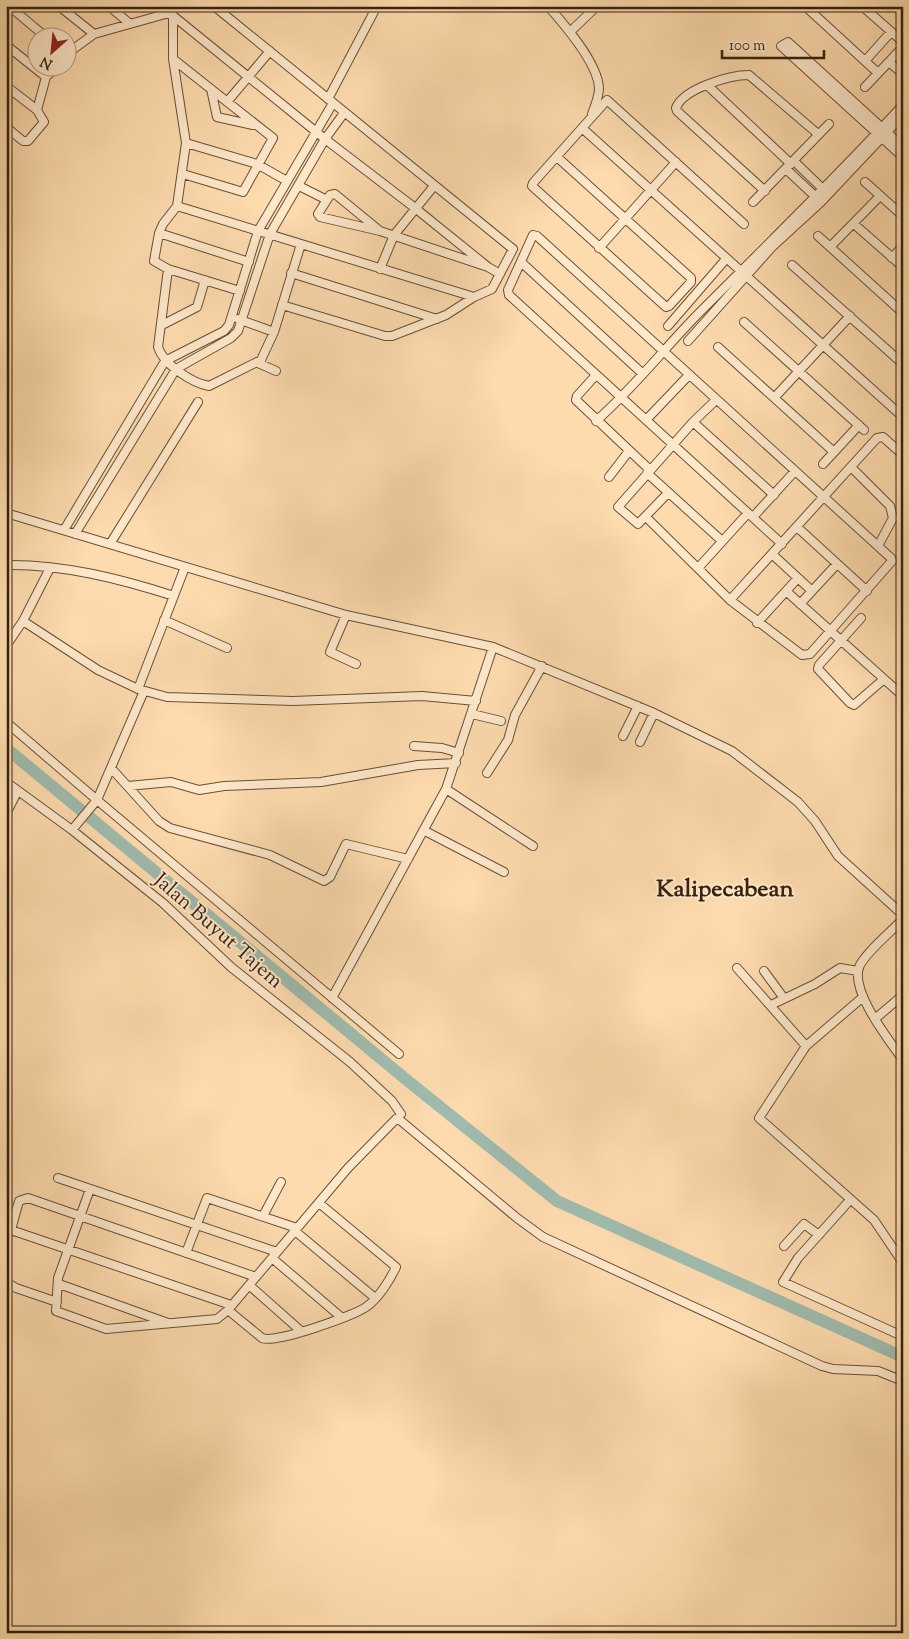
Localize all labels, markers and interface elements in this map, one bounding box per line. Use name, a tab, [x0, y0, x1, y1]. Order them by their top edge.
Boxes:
north arrow	[28, 28, 78, 78]
scale bar	[722, 28, 824, 60]
text: 100 m	[729, 36, 766, 57]
text: N	[37, 50, 57, 73]
street label: Jalan Buyut Tajem	[146, 866, 289, 996]
district label: Kalipecabean	[656, 873, 795, 907]

